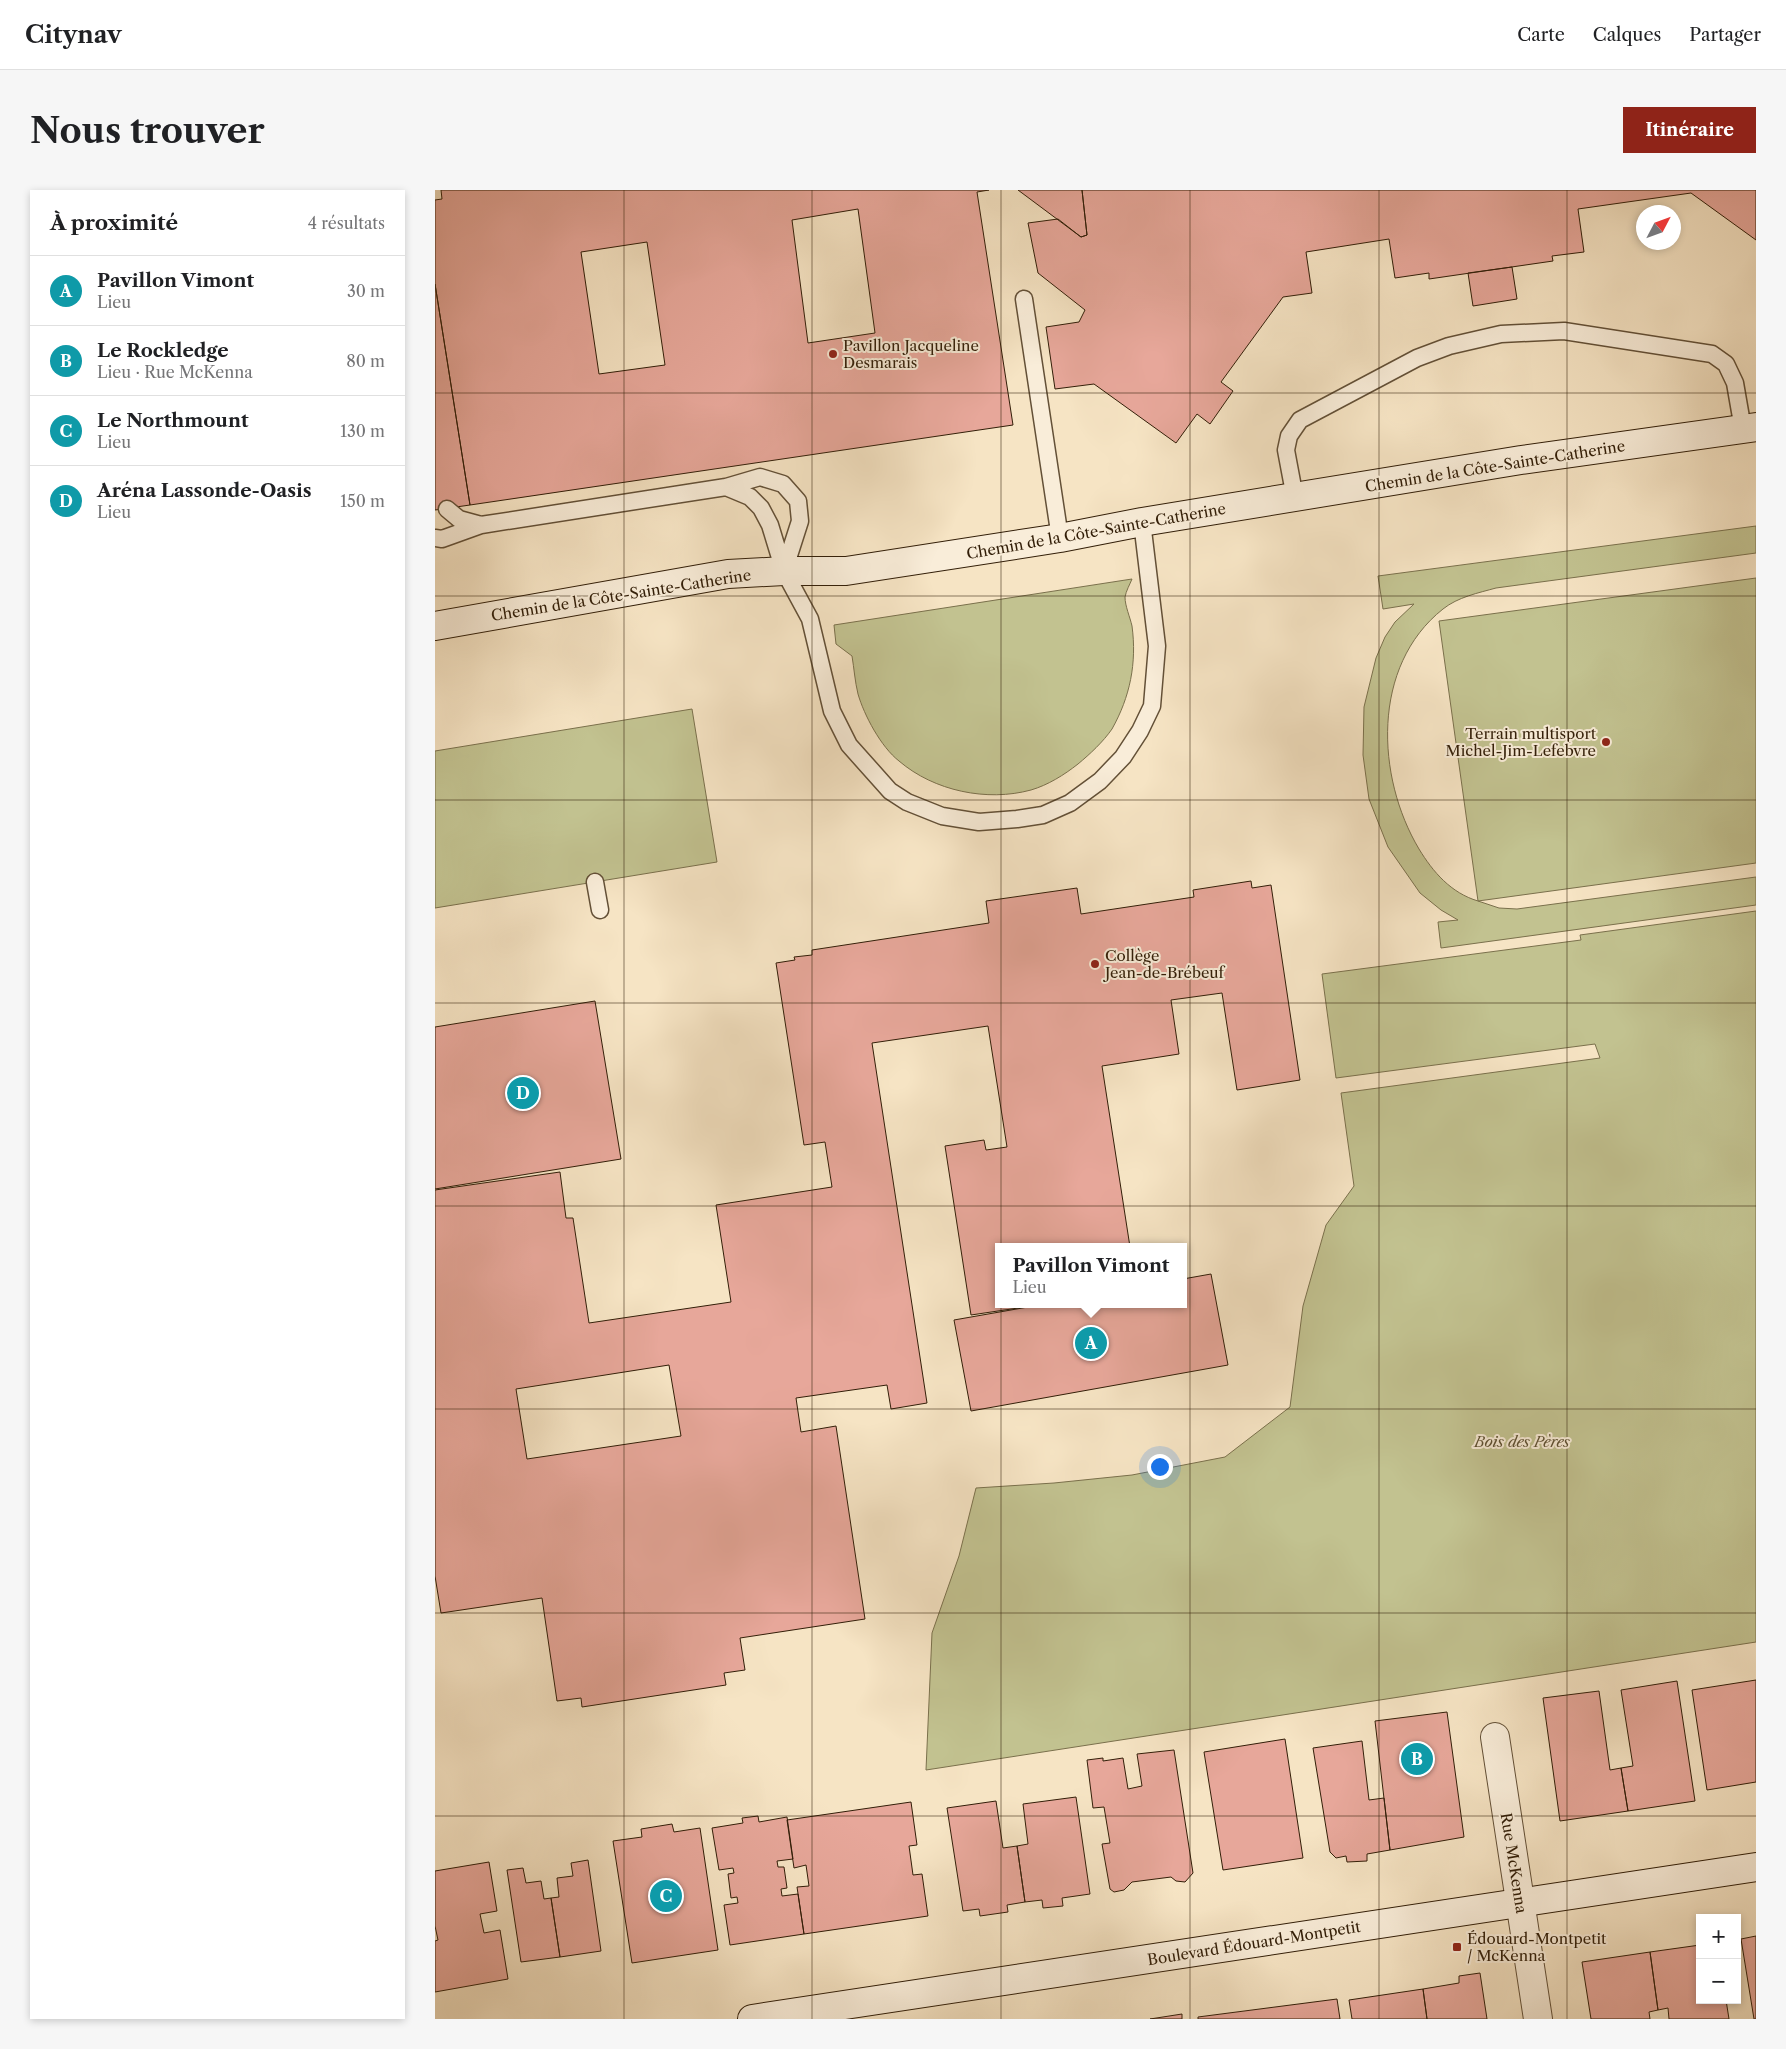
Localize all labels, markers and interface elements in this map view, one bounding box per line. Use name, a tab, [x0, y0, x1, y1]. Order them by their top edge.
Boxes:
text: Citynav	[25, 20, 122, 49]
text: Carte	[1517, 24, 1565, 46]
text: Calques	[1593, 24, 1661, 46]
text: Partager	[1689, 24, 1761, 46]
button: Itinéraire	[1623, 107, 1756, 153]
text: Nous trouver	[30, 109, 265, 152]
north arrow	[1636, 205, 1681, 250]
text: À proximité	[50, 210, 178, 235]
text: 4 résultats	[308, 213, 385, 233]
text: Pavillon Vimont	[97, 269, 254, 292]
text: A	[60, 281, 72, 301]
text: 30 m	[347, 281, 385, 301]
text: Lieu	[97, 292, 131, 312]
place label: Pavillon Jacqueline Desmarais	[843, 336, 979, 372]
text: Le Rockledge	[97, 339, 229, 362]
marker: Pavillon Jacqueline Desmarais	[827, 348, 839, 360]
text: B	[60, 351, 72, 371]
text: 80 m	[346, 351, 385, 371]
text: Lieu · Rue McKenna	[97, 362, 253, 382]
text: Le Northmount	[97, 409, 249, 432]
text: C	[60, 421, 72, 441]
text: 130 m	[340, 421, 385, 441]
text: Lieu	[97, 432, 131, 452]
street label: Chemin de la Côte-Sainte-Catherine	[1364, 436, 1626, 496]
text: Aréna Lassonde-Oasis	[97, 479, 312, 502]
text: D	[59, 491, 73, 511]
text: 150 m	[340, 491, 385, 511]
street label: Chemin de la Côte-Sainte-Catherine	[965, 499, 1227, 563]
text: Lieu	[97, 502, 131, 522]
street label: Chemin de la Côte-Sainte-Catherine	[490, 565, 752, 625]
place label: Terrain multisport Michel-Jim-Lefebvre	[1446, 724, 1597, 760]
marker: Terrain multisport Michel-Jim-Lefebvre	[1600, 736, 1612, 748]
place label: Collège Jean-de-Brébeuf	[1103, 946, 1226, 982]
marker: Collège Jean-de-Brébeuf	[1089, 958, 1101, 970]
pin: D	[507, 1074, 539, 1112]
popup	[995, 1243, 1187, 1308]
text: Pavillon Vimont	[1012, 1254, 1170, 1277]
text: Lieu	[1012, 1277, 1047, 1297]
pin: A	[1075, 1324, 1107, 1362]
park label: Bois des Pères	[1473, 1432, 1570, 1451]
your location	[1147, 1454, 1173, 1480]
pin: B	[1401, 1740, 1433, 1778]
street label: Rue McKenna	[1497, 1811, 1531, 1915]
pin: C	[650, 1877, 682, 1915]
map controls	[1696, 1914, 1741, 2004]
button: +	[1696, 1914, 1741, 1959]
street label: Boulevard Édouard-Montpetit	[1146, 1917, 1363, 1969]
place label: Édouard-Montpetit / McKenna	[1467, 1929, 1607, 1965]
marker: Édouard-Montpetit / McKenna	[1451, 1941, 1463, 1953]
button: −	[1696, 1959, 1741, 2004]

